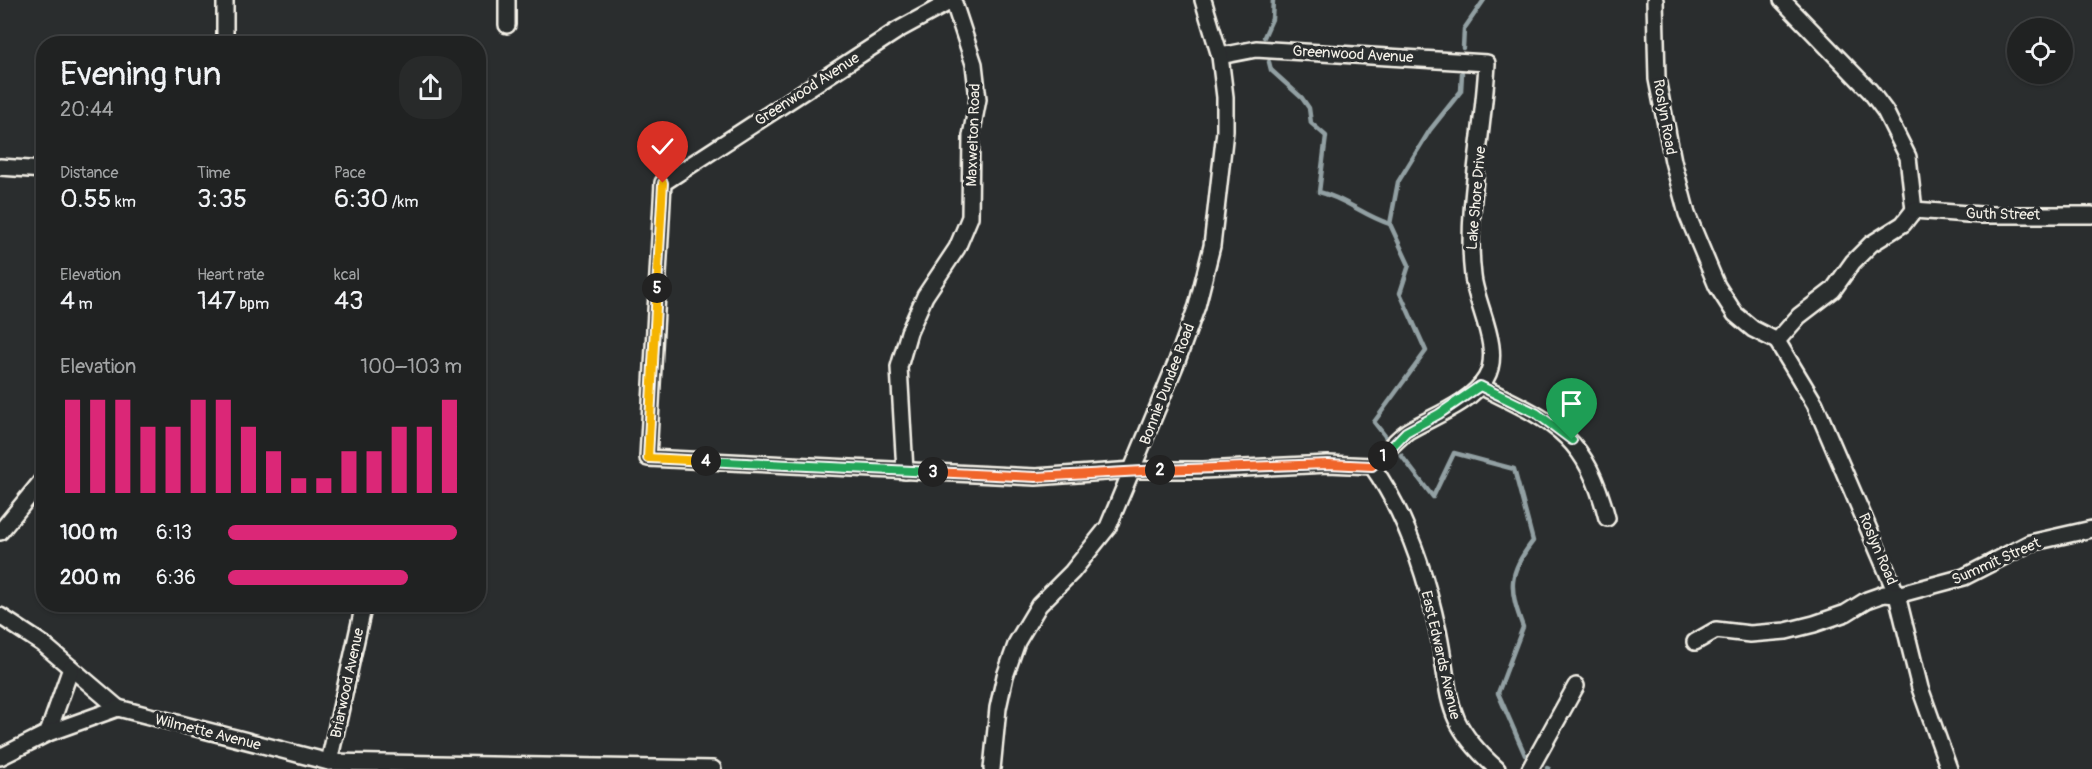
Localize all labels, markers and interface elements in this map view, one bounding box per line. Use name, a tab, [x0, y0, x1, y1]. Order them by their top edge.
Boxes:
map controls	[2007, 18, 2073, 84]
button: locate	[2007, 18, 2073, 84]
street label: Greenwood Avenue	[1292, 42, 1414, 67]
street label: Greenwood Avenue	[751, 48, 864, 130]
text: Evening run	[60, 54, 221, 95]
button: share	[399, 56, 462, 119]
street label: Roslyn Road	[1649, 78, 1680, 156]
street label: Maxwelton Road	[962, 83, 985, 187]
text: 20:44	[60, 97, 113, 122]
pin	[637, 121, 688, 183]
icon: check	[646, 130, 679, 163]
street label: Lake Shore Drive	[1463, 145, 1491, 251]
text: Distance	[60, 163, 119, 183]
text: Time	[197, 163, 230, 183]
text: Pace	[334, 163, 366, 183]
text: 0.55	[60, 183, 112, 215]
text: 3:35	[197, 183, 247, 215]
text: 6:30	[334, 183, 388, 215]
text: km	[112, 192, 136, 212]
text: /km	[388, 192, 418, 212]
street label: Guth Street	[1966, 204, 2041, 225]
text: Elevation	[60, 265, 121, 285]
text: Heart rate	[197, 265, 264, 285]
text: kcal	[334, 265, 360, 285]
pin: 5	[642, 273, 672, 303]
text: 5	[653, 278, 661, 298]
text: 4	[60, 285, 75, 317]
text: 147	[197, 285, 236, 317]
text: 43	[334, 285, 364, 317]
text: m	[75, 294, 93, 314]
text: bpm	[236, 294, 269, 314]
street label: Bonnie Dundee Road	[1136, 321, 1199, 448]
text: Elevation	[60, 354, 136, 379]
text: 100–103 m	[360, 354, 462, 379]
pin	[1546, 378, 1597, 440]
icon: arrive	[1555, 387, 1588, 420]
pin: 1	[1368, 441, 1398, 471]
pin: 4	[691, 446, 721, 476]
text: 1	[1380, 446, 1386, 466]
text: 4	[701, 451, 711, 471]
pin: 2	[1145, 455, 1175, 485]
pin: 3	[918, 457, 948, 487]
text: 2	[1156, 460, 1164, 480]
text: 3	[929, 462, 937, 482]
street label: Roslyn Road	[1854, 510, 1901, 588]
text: 100 m	[60, 520, 117, 545]
text: 6:13	[156, 520, 192, 545]
street label: Summit Street	[1949, 533, 2044, 589]
text: 200 m	[60, 565, 121, 590]
text: 6:36	[156, 565, 196, 590]
street label: East Edwards Avenue	[1416, 589, 1465, 722]
street label: Briarwood Avenue	[327, 626, 369, 740]
street label: Wilmette Avenue	[153, 710, 263, 755]

